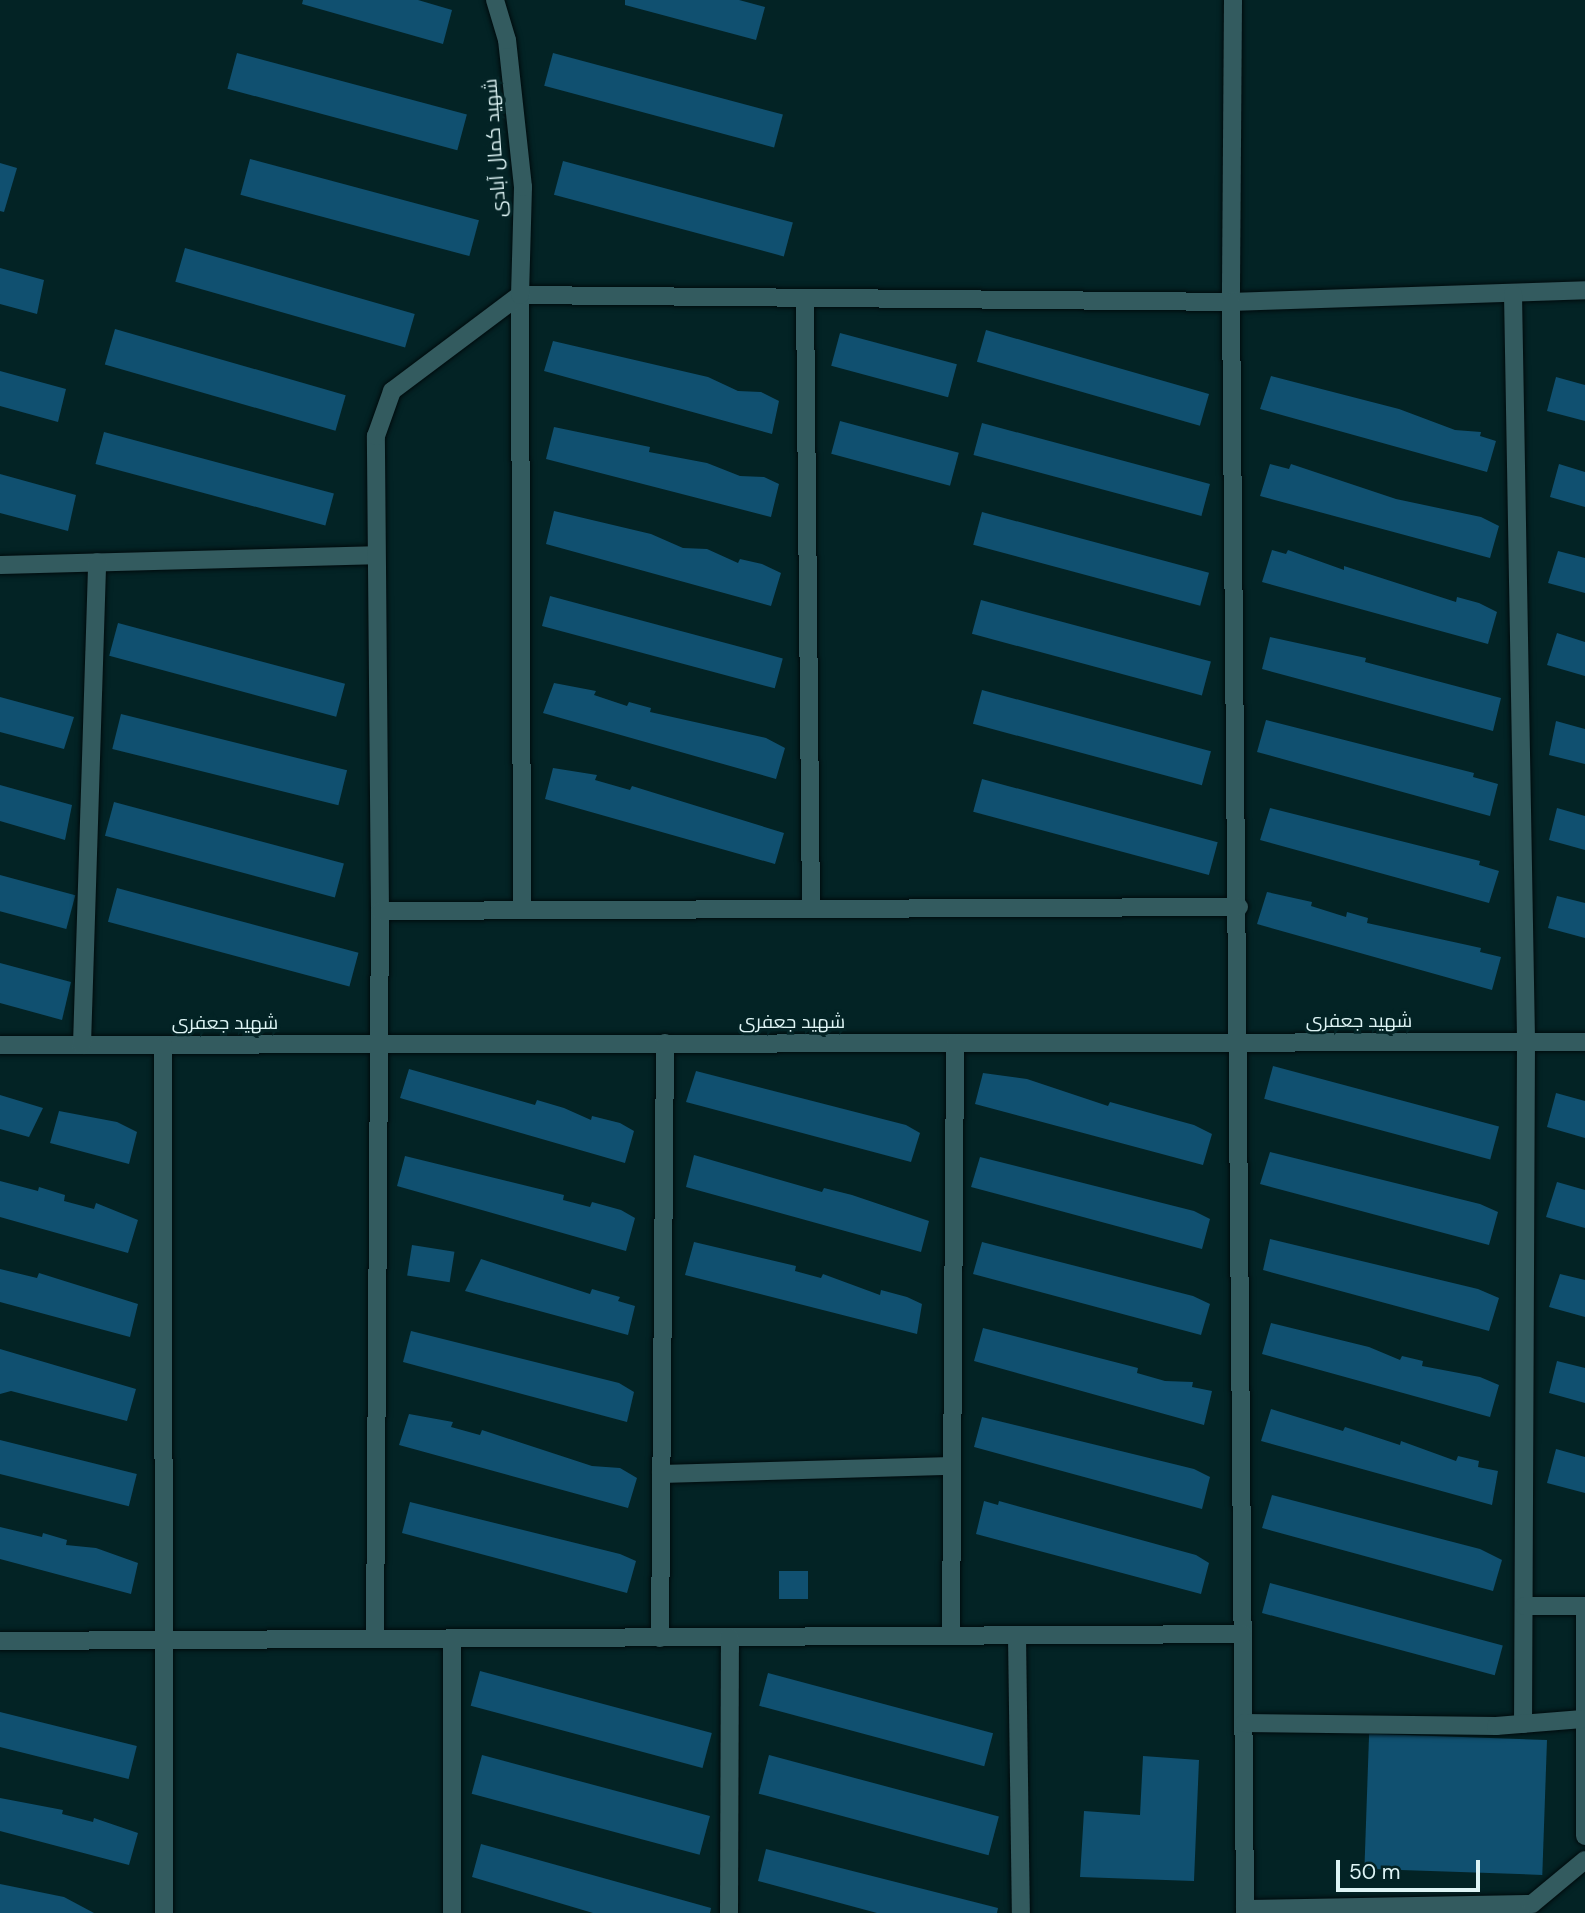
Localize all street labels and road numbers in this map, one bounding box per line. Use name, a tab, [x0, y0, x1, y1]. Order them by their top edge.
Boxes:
street label: شهید کمال آبادی	[479, 78, 511, 218]
street label: شهید جعفری	[1306, 1010, 1412, 1032]
street label: شهید جعفری	[739, 1011, 845, 1033]
street label: شهید جعفری	[172, 1012, 278, 1034]

